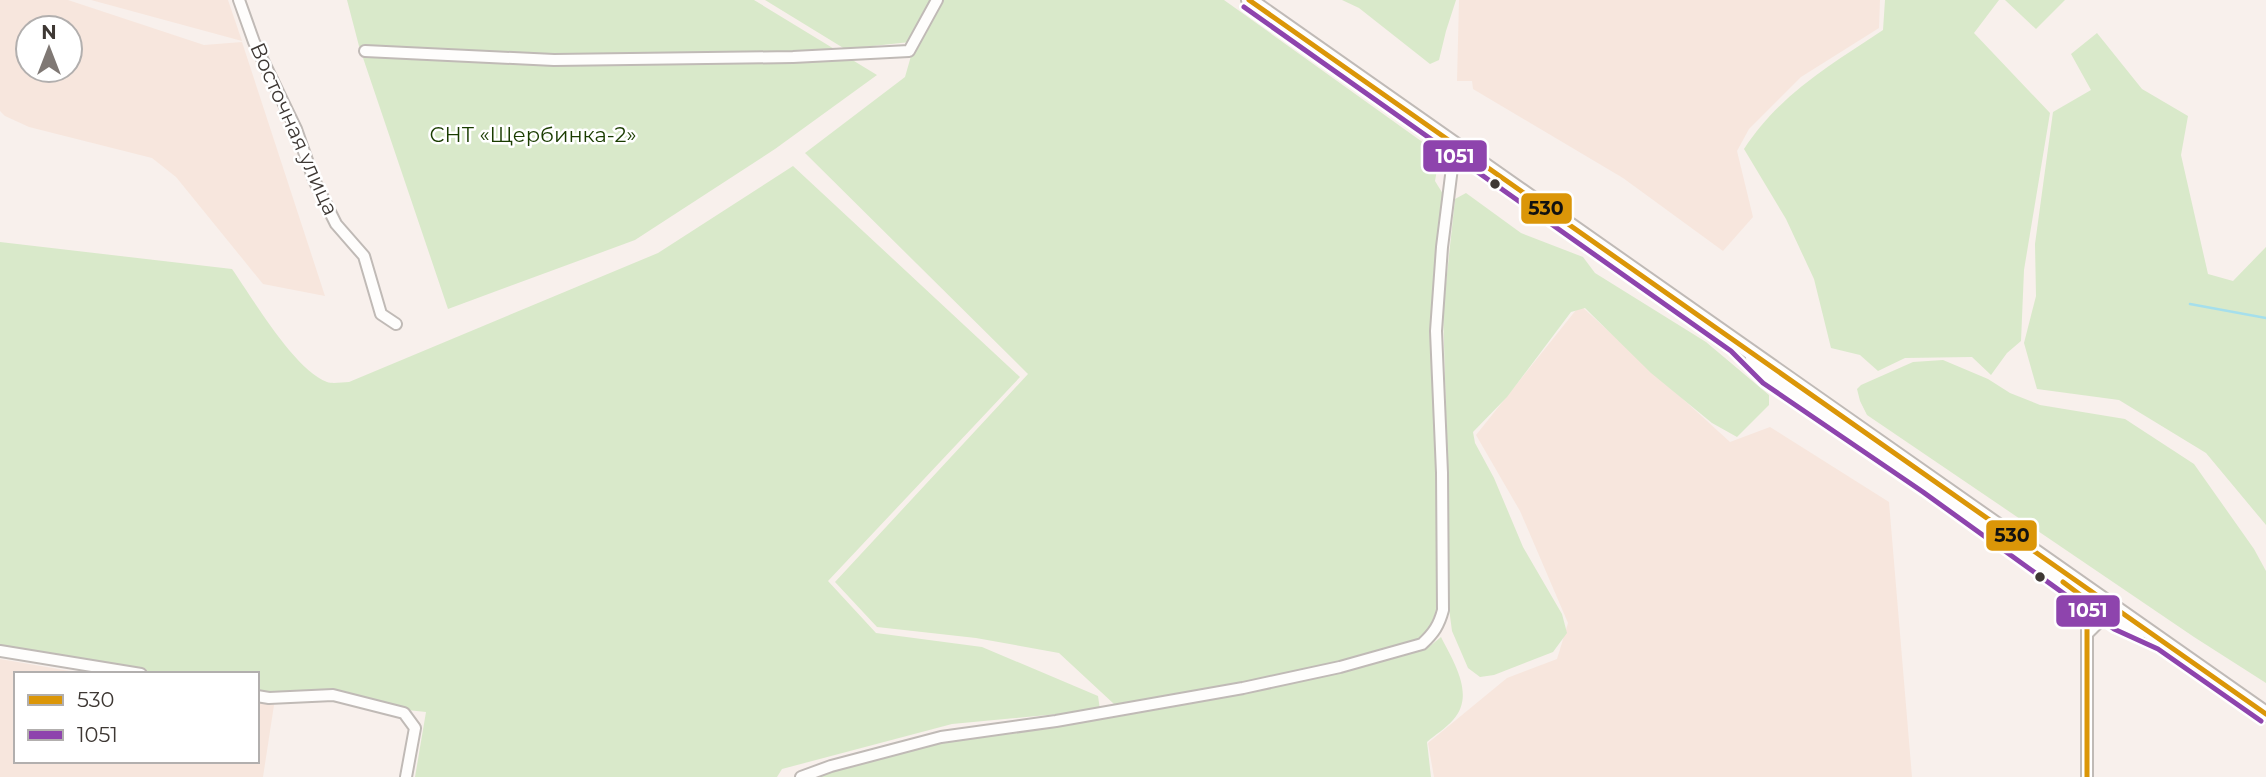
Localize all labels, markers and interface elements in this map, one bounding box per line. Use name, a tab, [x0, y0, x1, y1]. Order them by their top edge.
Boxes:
north arrow	[14, 14, 84, 84]
text: N	[41, 21, 57, 44]
street label: Восточная улица	[245, 39, 344, 219]
park label: СНТ «Щербинка-2»	[429, 122, 637, 147]
line badge: 1051	[1422, 139, 1488, 173]
text: 1051	[1435, 145, 1475, 168]
unlabelled marker	[1488, 177, 1502, 191]
line badge: 530	[1520, 192, 1573, 225]
text: 530	[1528, 197, 1564, 220]
line badge: 530	[1985, 519, 2038, 552]
text: 530	[1994, 524, 2030, 547]
unlabelled marker	[2033, 570, 2047, 584]
line badge: 1051	[2055, 594, 2121, 628]
text: 1051	[2068, 599, 2108, 622]
legend	[14, 672, 259, 763]
text: 530	[77, 687, 115, 712]
text: 1051	[77, 722, 118, 747]

